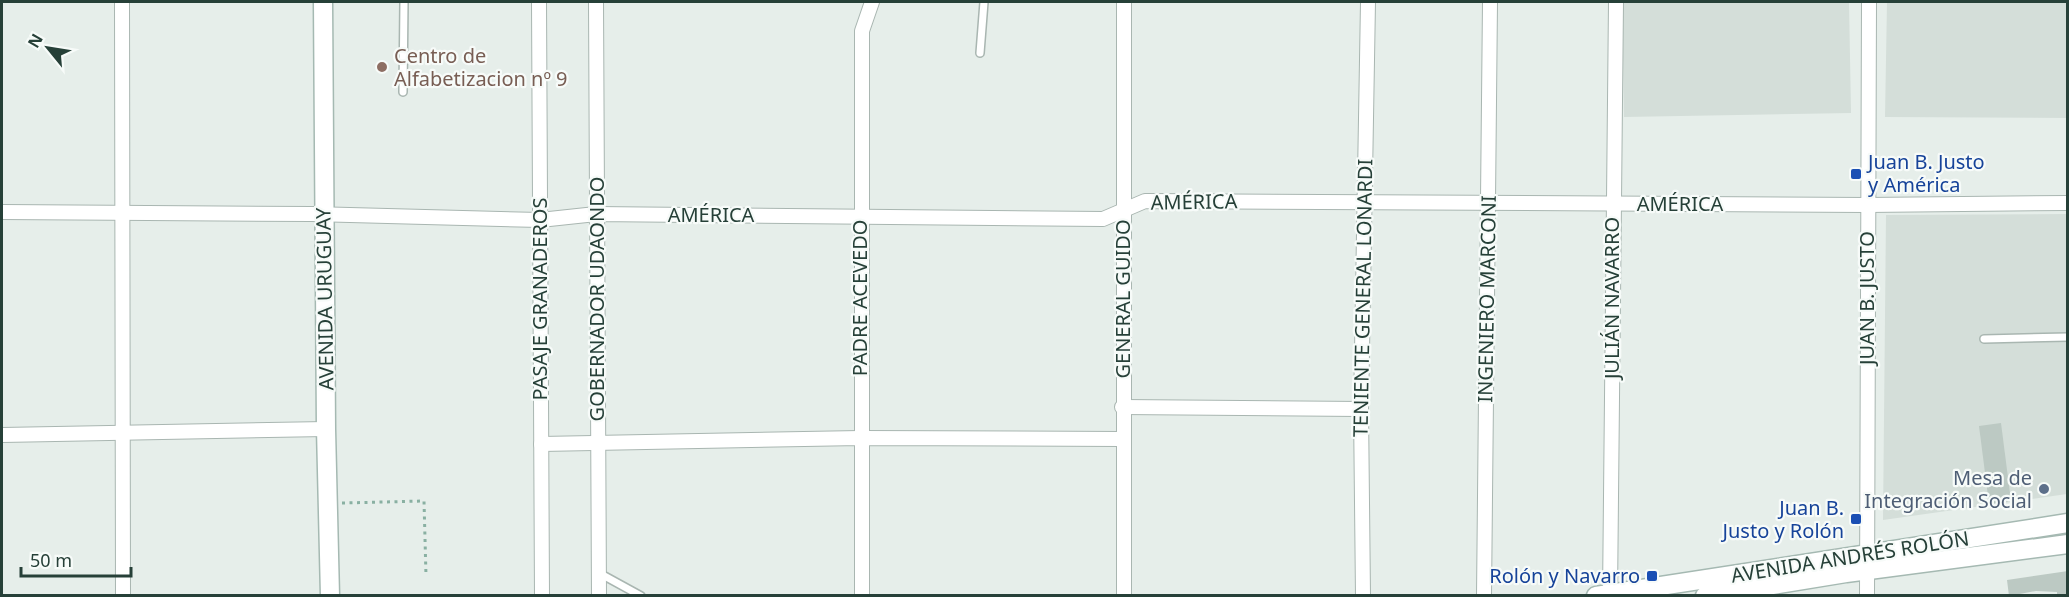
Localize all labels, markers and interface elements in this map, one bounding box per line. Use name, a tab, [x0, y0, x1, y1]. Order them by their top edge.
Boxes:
north arrow	[18, 18, 78, 78]
text: N	[22, 29, 48, 52]
place label: Centro de Alfabetizacion nº 9	[394, 42, 568, 92]
marker: Centro de Alfabetizacion nº 9	[375, 60, 389, 74]
place label: Juan B. Justo y América	[1866, 148, 1985, 198]
street label: TENIENTE GENERAL LONARDI	[1347, 159, 1378, 437]
marker: Juan B. Justo y América	[1849, 167, 1863, 181]
street label: GOBERNADOR UDAONDO	[583, 177, 610, 421]
street label: AMÉRICA	[1150, 187, 1238, 216]
street label: AMÉRICA	[1637, 190, 1724, 217]
street label: INGENIERO MARCONI	[1471, 195, 1502, 403]
street label: PASAJE GRANADEROS	[526, 198, 553, 400]
street label: AMÉRICA	[668, 201, 755, 228]
street label: AVENIDA URUGUAY	[309, 207, 340, 391]
street label: JULIÁN NAVARRO	[1598, 217, 1625, 381]
street label: GENERAL GUIDO	[1109, 219, 1136, 379]
street label: PADRE ACEVEDO	[846, 220, 873, 376]
street label: JUAN B. JUSTO	[1853, 231, 1880, 367]
place label: Mesa de Integración Social	[1864, 464, 2032, 514]
marker: Mesa de Integración Social	[2037, 482, 2051, 496]
place label: Juan B. Justo y Rolón	[1721, 494, 1844, 544]
marker: Juan B. Justo y Rolón	[1849, 512, 1863, 526]
street label: AVENIDA ANDRÉS ROLÓN	[1729, 524, 1971, 589]
scale bar	[21, 540, 130, 578]
text: 50 m	[30, 548, 72, 572]
place label: Rolón y Navarro	[1489, 562, 1640, 589]
marker: Rolón y Navarro	[1645, 569, 1659, 583]

